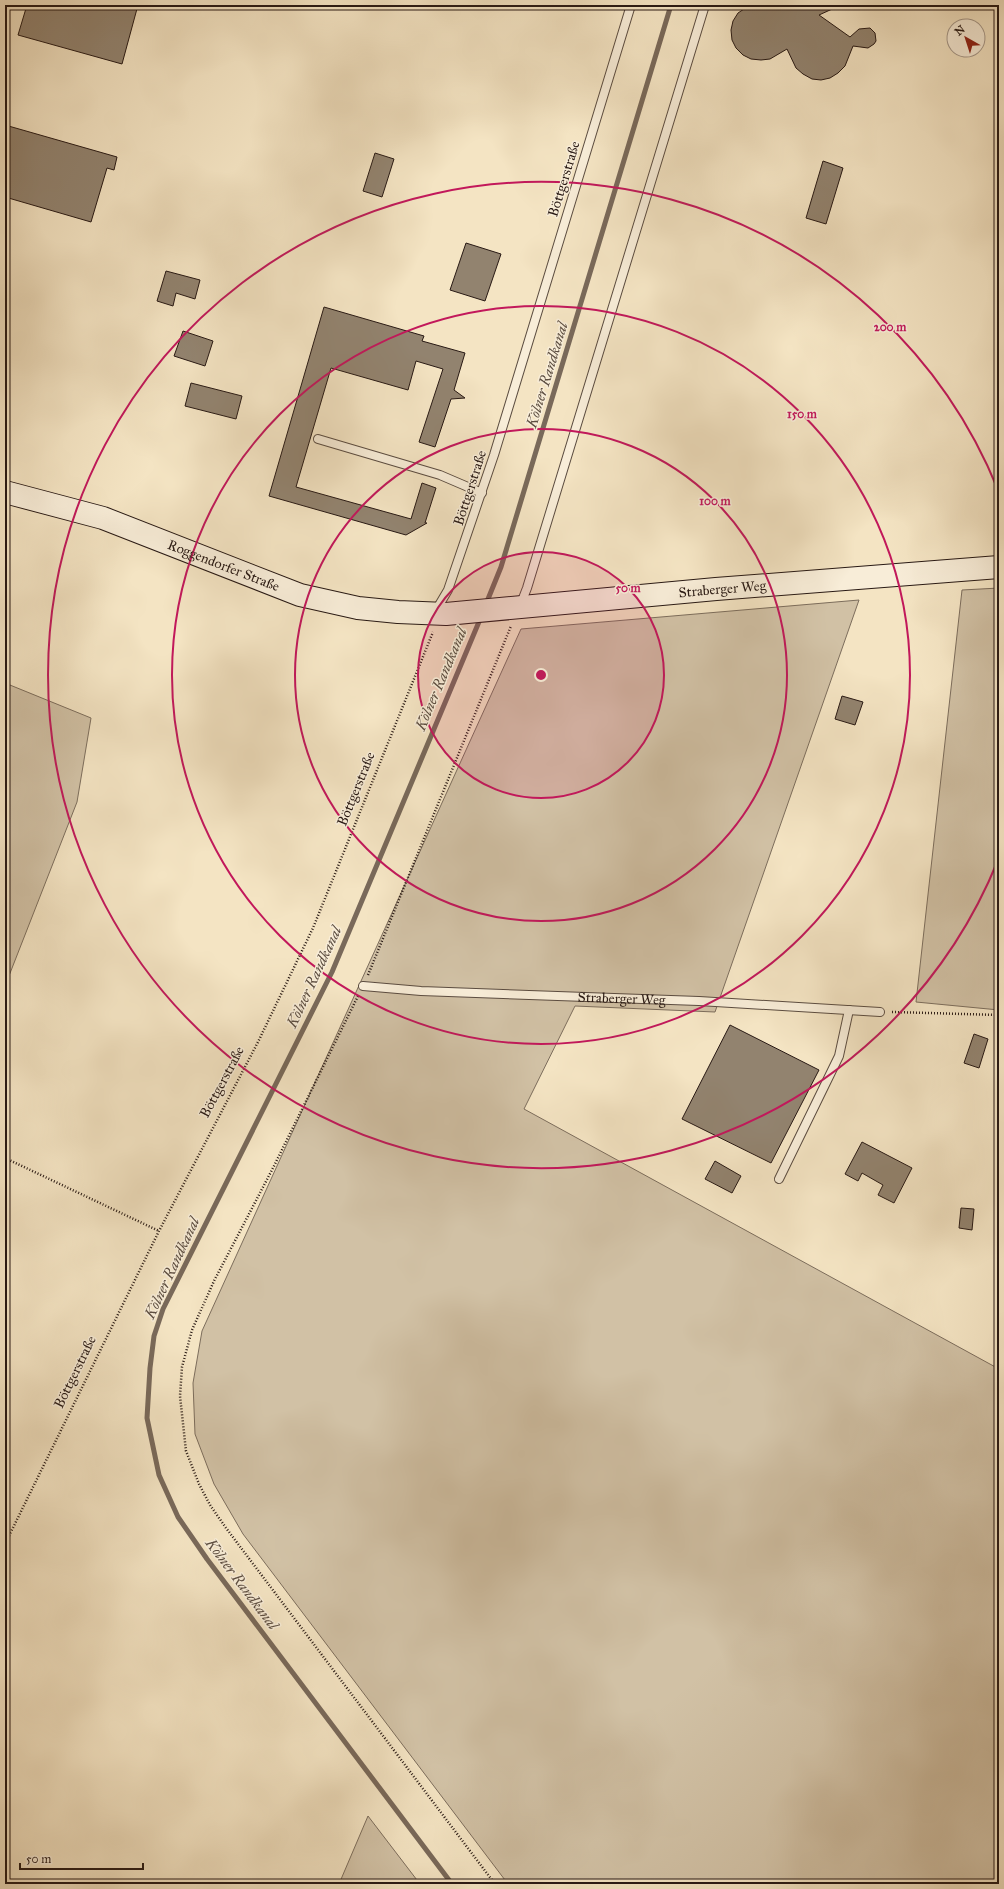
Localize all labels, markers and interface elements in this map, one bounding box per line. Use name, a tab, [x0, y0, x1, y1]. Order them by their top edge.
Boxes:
north arrow	[946, 18, 986, 58]
text: N	[952, 22, 968, 39]
street label: Böttgerstraße	[544, 139, 584, 219]
water label: Kölner Randkanal	[522, 318, 572, 431]
text: 200 m	[874, 320, 907, 334]
text: 150 m	[787, 407, 818, 421]
street label: Böttgerstraße	[450, 448, 490, 528]
text: 100 m	[699, 494, 732, 508]
street label: Roggendorfer Straße	[165, 536, 282, 595]
street label: Straberger Weg	[678, 577, 767, 601]
text: 50 m	[615, 581, 642, 595]
water label: Kölner Randkanal	[411, 623, 471, 734]
centre of rings	[534, 668, 548, 682]
street label: Böttgerstraße	[333, 749, 379, 828]
water label: Kölner Randkanal	[282, 922, 346, 1031]
street label: Straberger Weg	[577, 988, 666, 1008]
street label: Böttgerstraße	[196, 1043, 248, 1121]
water label: Kölner Randkanal	[140, 1213, 204, 1322]
street label: Böttgerstraße	[50, 1333, 100, 1411]
water label: Kölner Randkanal	[201, 1534, 283, 1635]
scale bar	[20, 1845, 143, 1871]
text: 50 m	[26, 1852, 51, 1866]

